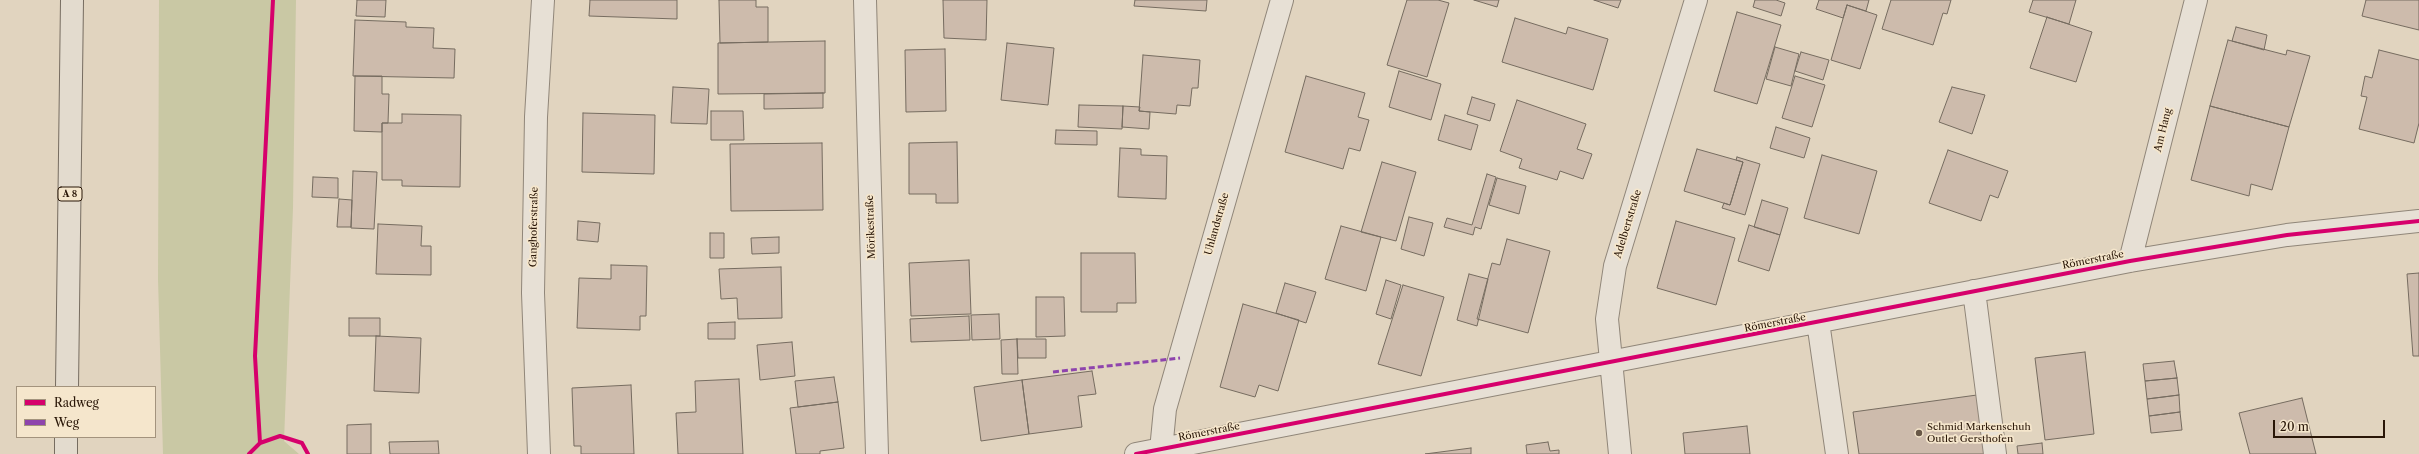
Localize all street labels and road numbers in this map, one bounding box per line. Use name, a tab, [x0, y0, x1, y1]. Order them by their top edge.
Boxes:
street label: Am Hang	[2152, 107, 2174, 153]
road number: A 8	[58, 187, 82, 201]
street label: Ganghoferstraße	[527, 187, 541, 267]
street label: Adelbertstraße	[1612, 188, 1644, 260]
street label: Uhlandstraße	[1202, 191, 1232, 257]
street label: Mörikestraße	[864, 195, 878, 259]
street label: Römerstraße	[2061, 248, 2125, 272]
street label: Römerstraße	[1743, 311, 1807, 335]
street label: Römerstraße	[1177, 420, 1241, 444]

